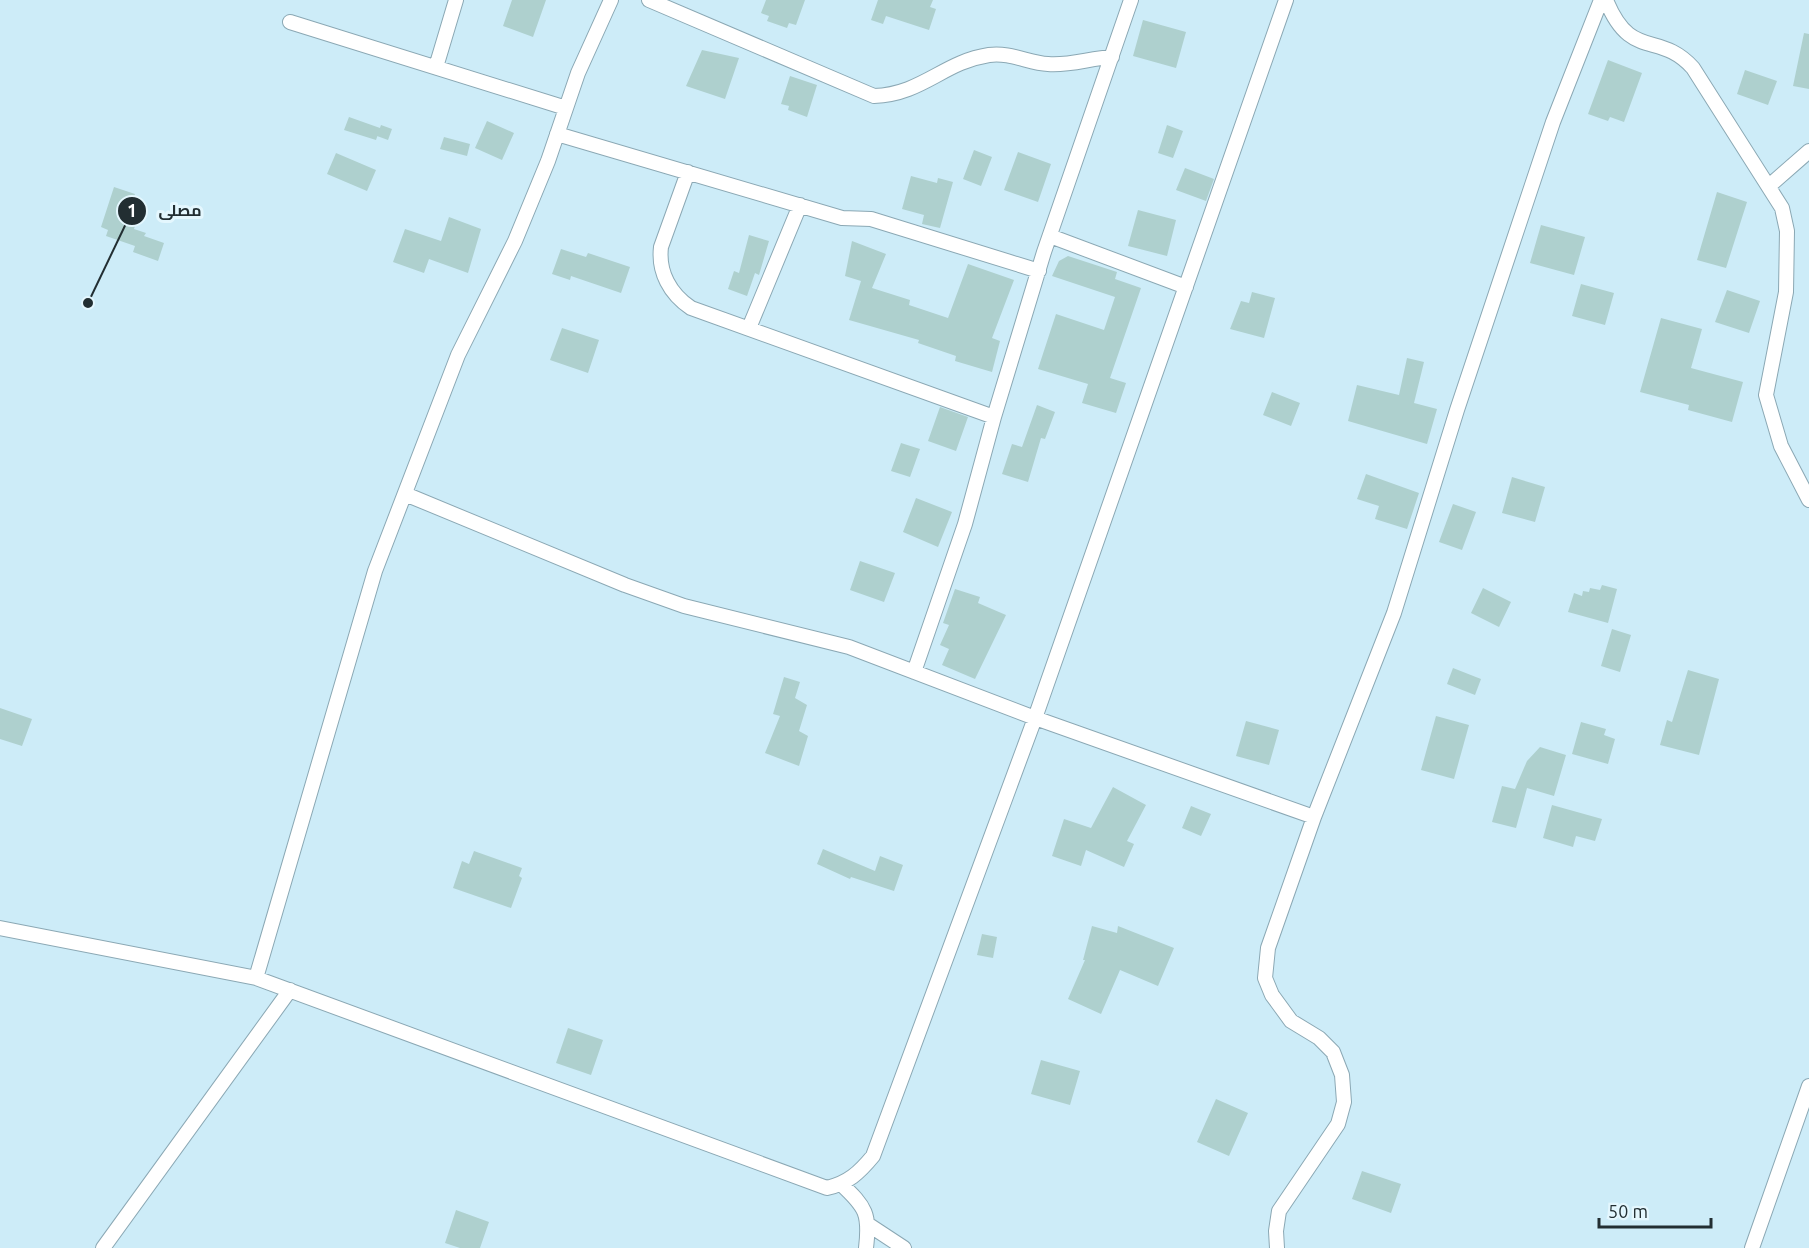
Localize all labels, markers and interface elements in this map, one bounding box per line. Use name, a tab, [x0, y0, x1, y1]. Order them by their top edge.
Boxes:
callout: مصلى	[117, 194, 214, 228]
text: 1	[127, 200, 137, 220]
text: مصلى	[158, 201, 202, 220]
scale bar	[1599, 1191, 1712, 1229]
text: 50 m	[1608, 1201, 1648, 1221]

